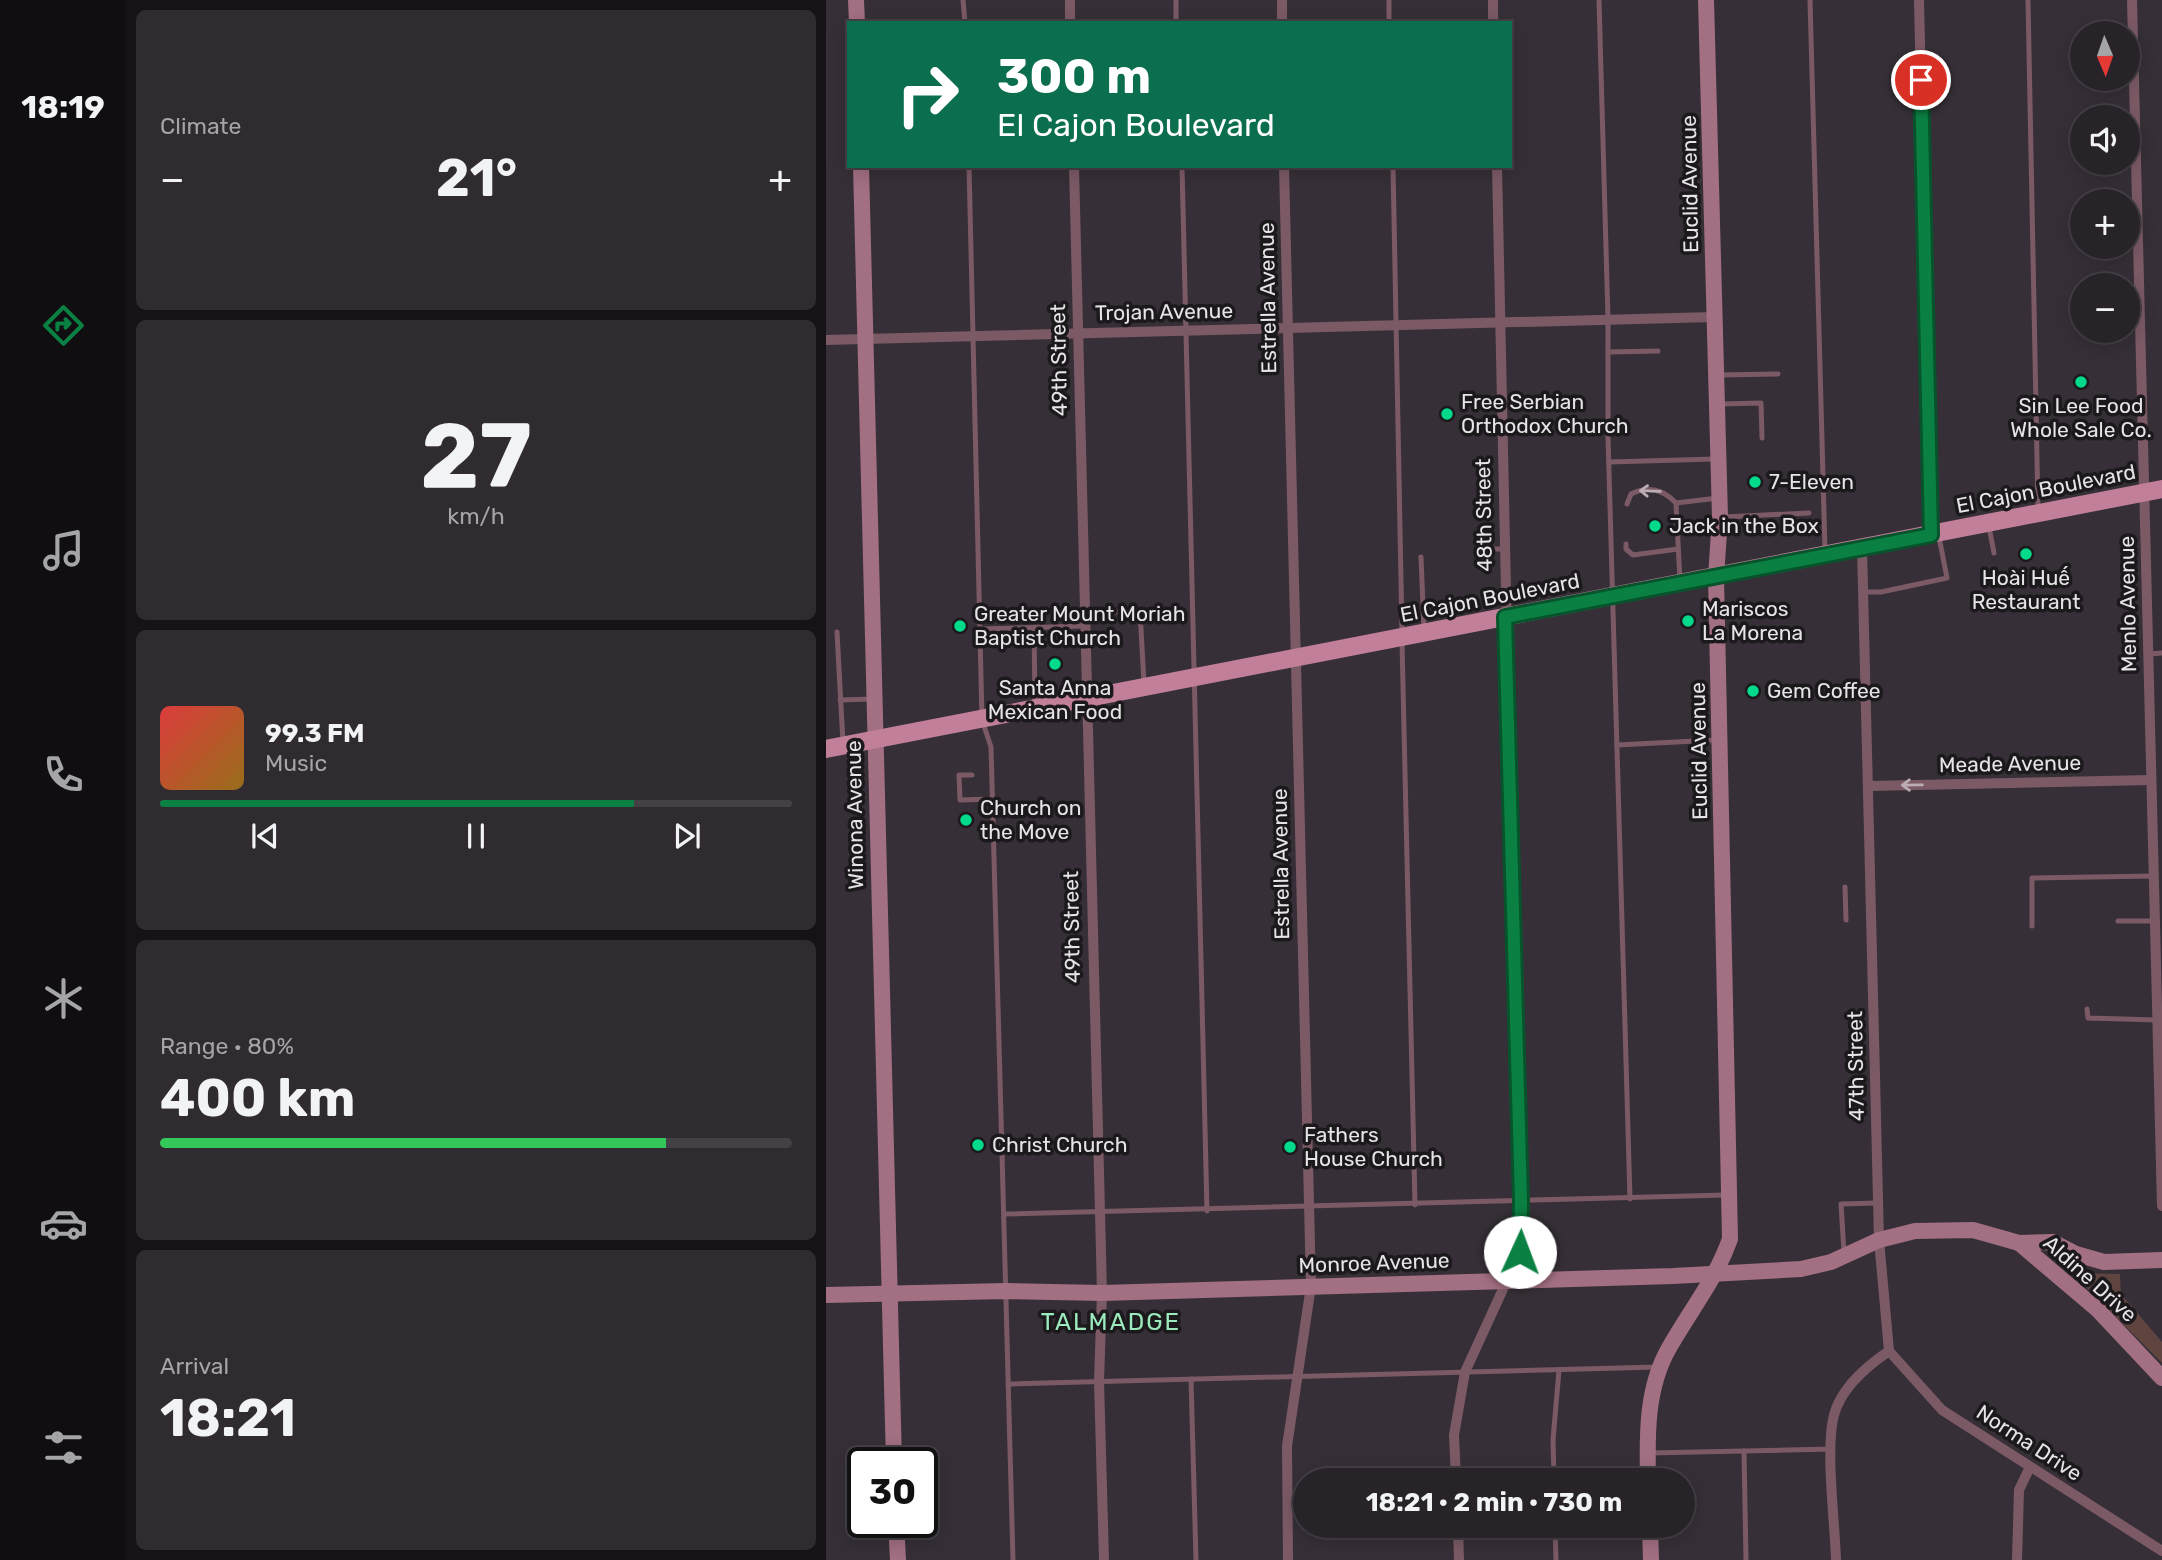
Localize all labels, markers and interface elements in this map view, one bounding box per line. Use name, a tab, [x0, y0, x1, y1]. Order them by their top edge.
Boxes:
north arrow	[2070, 21, 2140, 91]
map controls	[2070, 21, 2140, 343]
text: 300 m	[997, 47, 1151, 105]
icon: right	[882, 49, 973, 140]
pin	[1891, 50, 1951, 110]
icon: arrive	[1902, 61, 1940, 99]
text: 18:19	[21, 88, 105, 126]
button: sound	[2070, 105, 2140, 175]
text: El Cajon Boulevard	[997, 106, 1275, 144]
text: Climate	[160, 112, 241, 140]
street label: Euclid Avenue	[1676, 115, 1703, 253]
text: 21°	[436, 147, 517, 209]
text: −	[160, 156, 185, 202]
text: +	[768, 156, 792, 202]
button: +	[2070, 189, 2140, 259]
street label: Estrella Avenue	[1254, 222, 1281, 374]
button: −	[2070, 273, 2140, 343]
street label: Trojan Avenue	[1095, 298, 1233, 325]
icon: directions	[39, 301, 88, 350]
street label: 49th Street	[1045, 304, 1072, 416]
marker: Sin Lee Food Whole Sale Co.	[2073, 374, 2089, 390]
place label: Free Serbian Orthodox Church	[1461, 389, 1629, 438]
place label: Sin Lee Food Whole Sale Co.	[2010, 393, 2152, 442]
text: 27	[420, 402, 532, 510]
marker: Free Serbian Orthodox Church	[1439, 406, 1455, 422]
street label: 48th Street	[1470, 458, 1497, 572]
street label: El Cajon Boulevard	[1954, 459, 2138, 518]
place label: 7-Eleven	[1769, 469, 1854, 494]
marker: 7-Eleven	[1747, 474, 1763, 490]
one-way arrow	[1639, 485, 1662, 498]
text: km/h	[447, 502, 505, 530]
place label: Jack in the Box	[1669, 513, 1819, 538]
marker: Jack in the Box	[1647, 518, 1663, 534]
icon: music	[39, 526, 88, 575]
street label: Menlo Avenue	[2114, 536, 2141, 672]
marker: Hoài Huế Restaurant	[2018, 546, 2034, 562]
place label: Hoài Huế Restaurant	[1972, 565, 2080, 614]
street label: El Cajon Boulevard	[1398, 568, 1582, 627]
place label: Mariscos La Morena	[1702, 596, 1803, 645]
place label: Greater Mount Moriah Baptist Church	[974, 601, 1185, 650]
marker: Mariscos La Morena	[1680, 613, 1696, 629]
marker: Greater Mount Moriah Baptist Church	[952, 618, 968, 634]
marker: Santa Anna Mexican Food	[1047, 656, 1063, 672]
place label: Santa Anna Mexican Food	[988, 675, 1122, 724]
place label: Gem Coffee	[1767, 678, 1881, 703]
street label: Euclid Avenue	[1685, 682, 1712, 820]
marker: Gem Coffee	[1745, 683, 1761, 699]
text: 99.3 FM	[265, 718, 365, 749]
street label: Winona Avenue	[841, 740, 868, 890]
text: Music	[265, 749, 327, 777]
icon: phone	[39, 750, 88, 799]
street label: Meade Avenue	[1939, 750, 2081, 777]
one-way arrow	[1900, 778, 1923, 792]
street label: Estrella Avenue	[1267, 788, 1294, 940]
place label: Church on the Move	[980, 795, 1082, 844]
marker: Church on the Move	[958, 812, 974, 828]
icon: previous	[246, 817, 284, 855]
icon: pause	[457, 817, 495, 855]
icon: next	[668, 817, 706, 855]
street label: 49th Street	[1058, 871, 1085, 983]
icon: climate	[39, 974, 88, 1023]
street label: 47th Street	[1842, 1011, 1869, 1121]
text: Range · 80%	[160, 1032, 294, 1060]
text: 400 km	[160, 1067, 355, 1129]
place label: Fathers House Church	[1304, 1122, 1443, 1171]
place label: Christ Church	[992, 1132, 1127, 1157]
marker: Christ Church	[970, 1137, 986, 1153]
marker: Fathers House Church	[1282, 1139, 1298, 1155]
icon: car	[39, 1199, 88, 1248]
position arrow	[1483, 1215, 1557, 1289]
street label: Aldine Drive	[2039, 1230, 2142, 1327]
street label: Monroe Avenue	[1298, 1247, 1450, 1278]
district label: TALMADGE	[1041, 1308, 1181, 1336]
text: Arrival	[160, 1352, 229, 1380]
text: 18:21	[160, 1387, 296, 1449]
street label: Norma Drive	[1972, 1399, 2087, 1486]
icon: filters	[39, 1423, 88, 1472]
speed limit sign: 30	[847, 1447, 938, 1538]
text: 18:21 · 2 min · 730 m	[1366, 1487, 1622, 1518]

